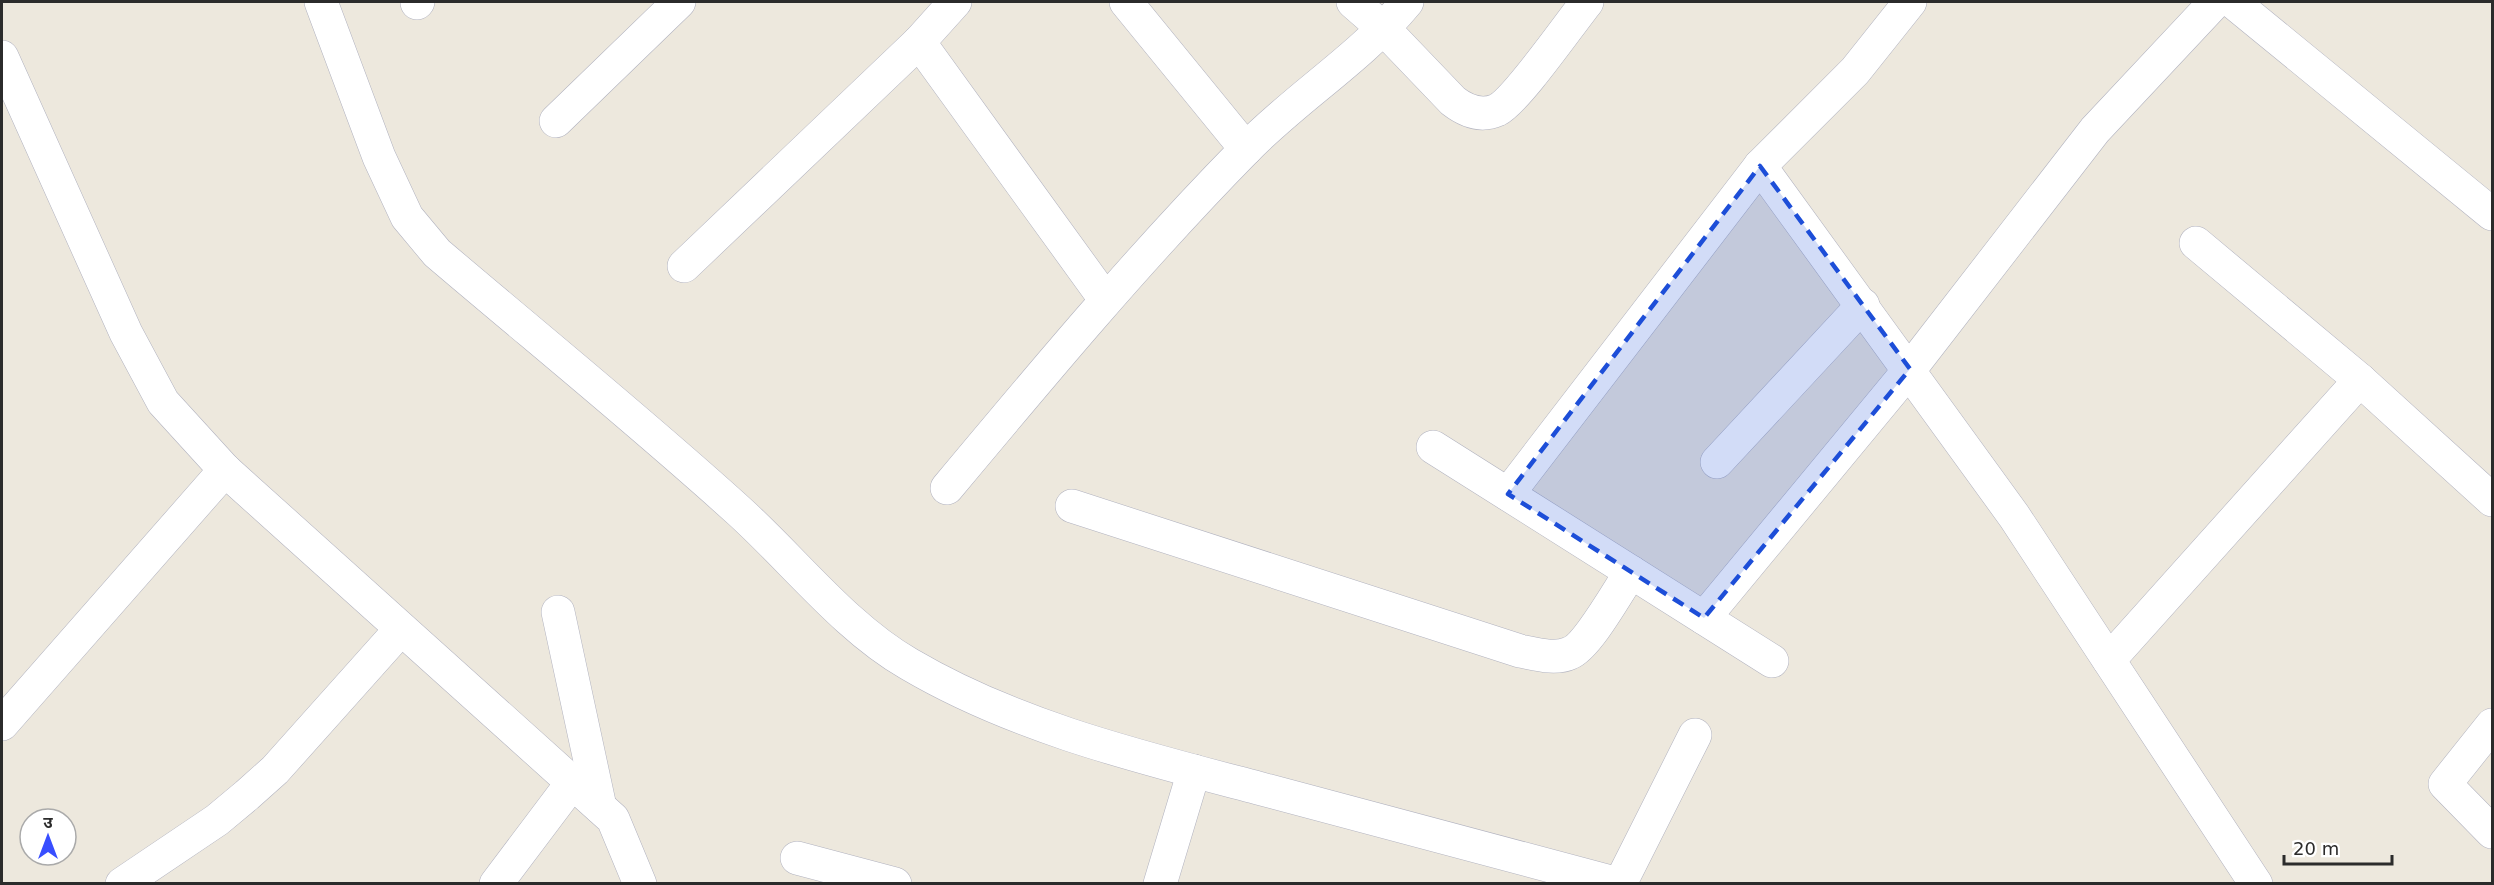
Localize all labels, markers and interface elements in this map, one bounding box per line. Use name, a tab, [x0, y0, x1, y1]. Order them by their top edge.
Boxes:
north arrow	[18, 807, 78, 867]
text: उ	[43, 813, 53, 832]
scale bar	[2284, 828, 2392, 866]
text: 20 m	[2293, 838, 2339, 859]

